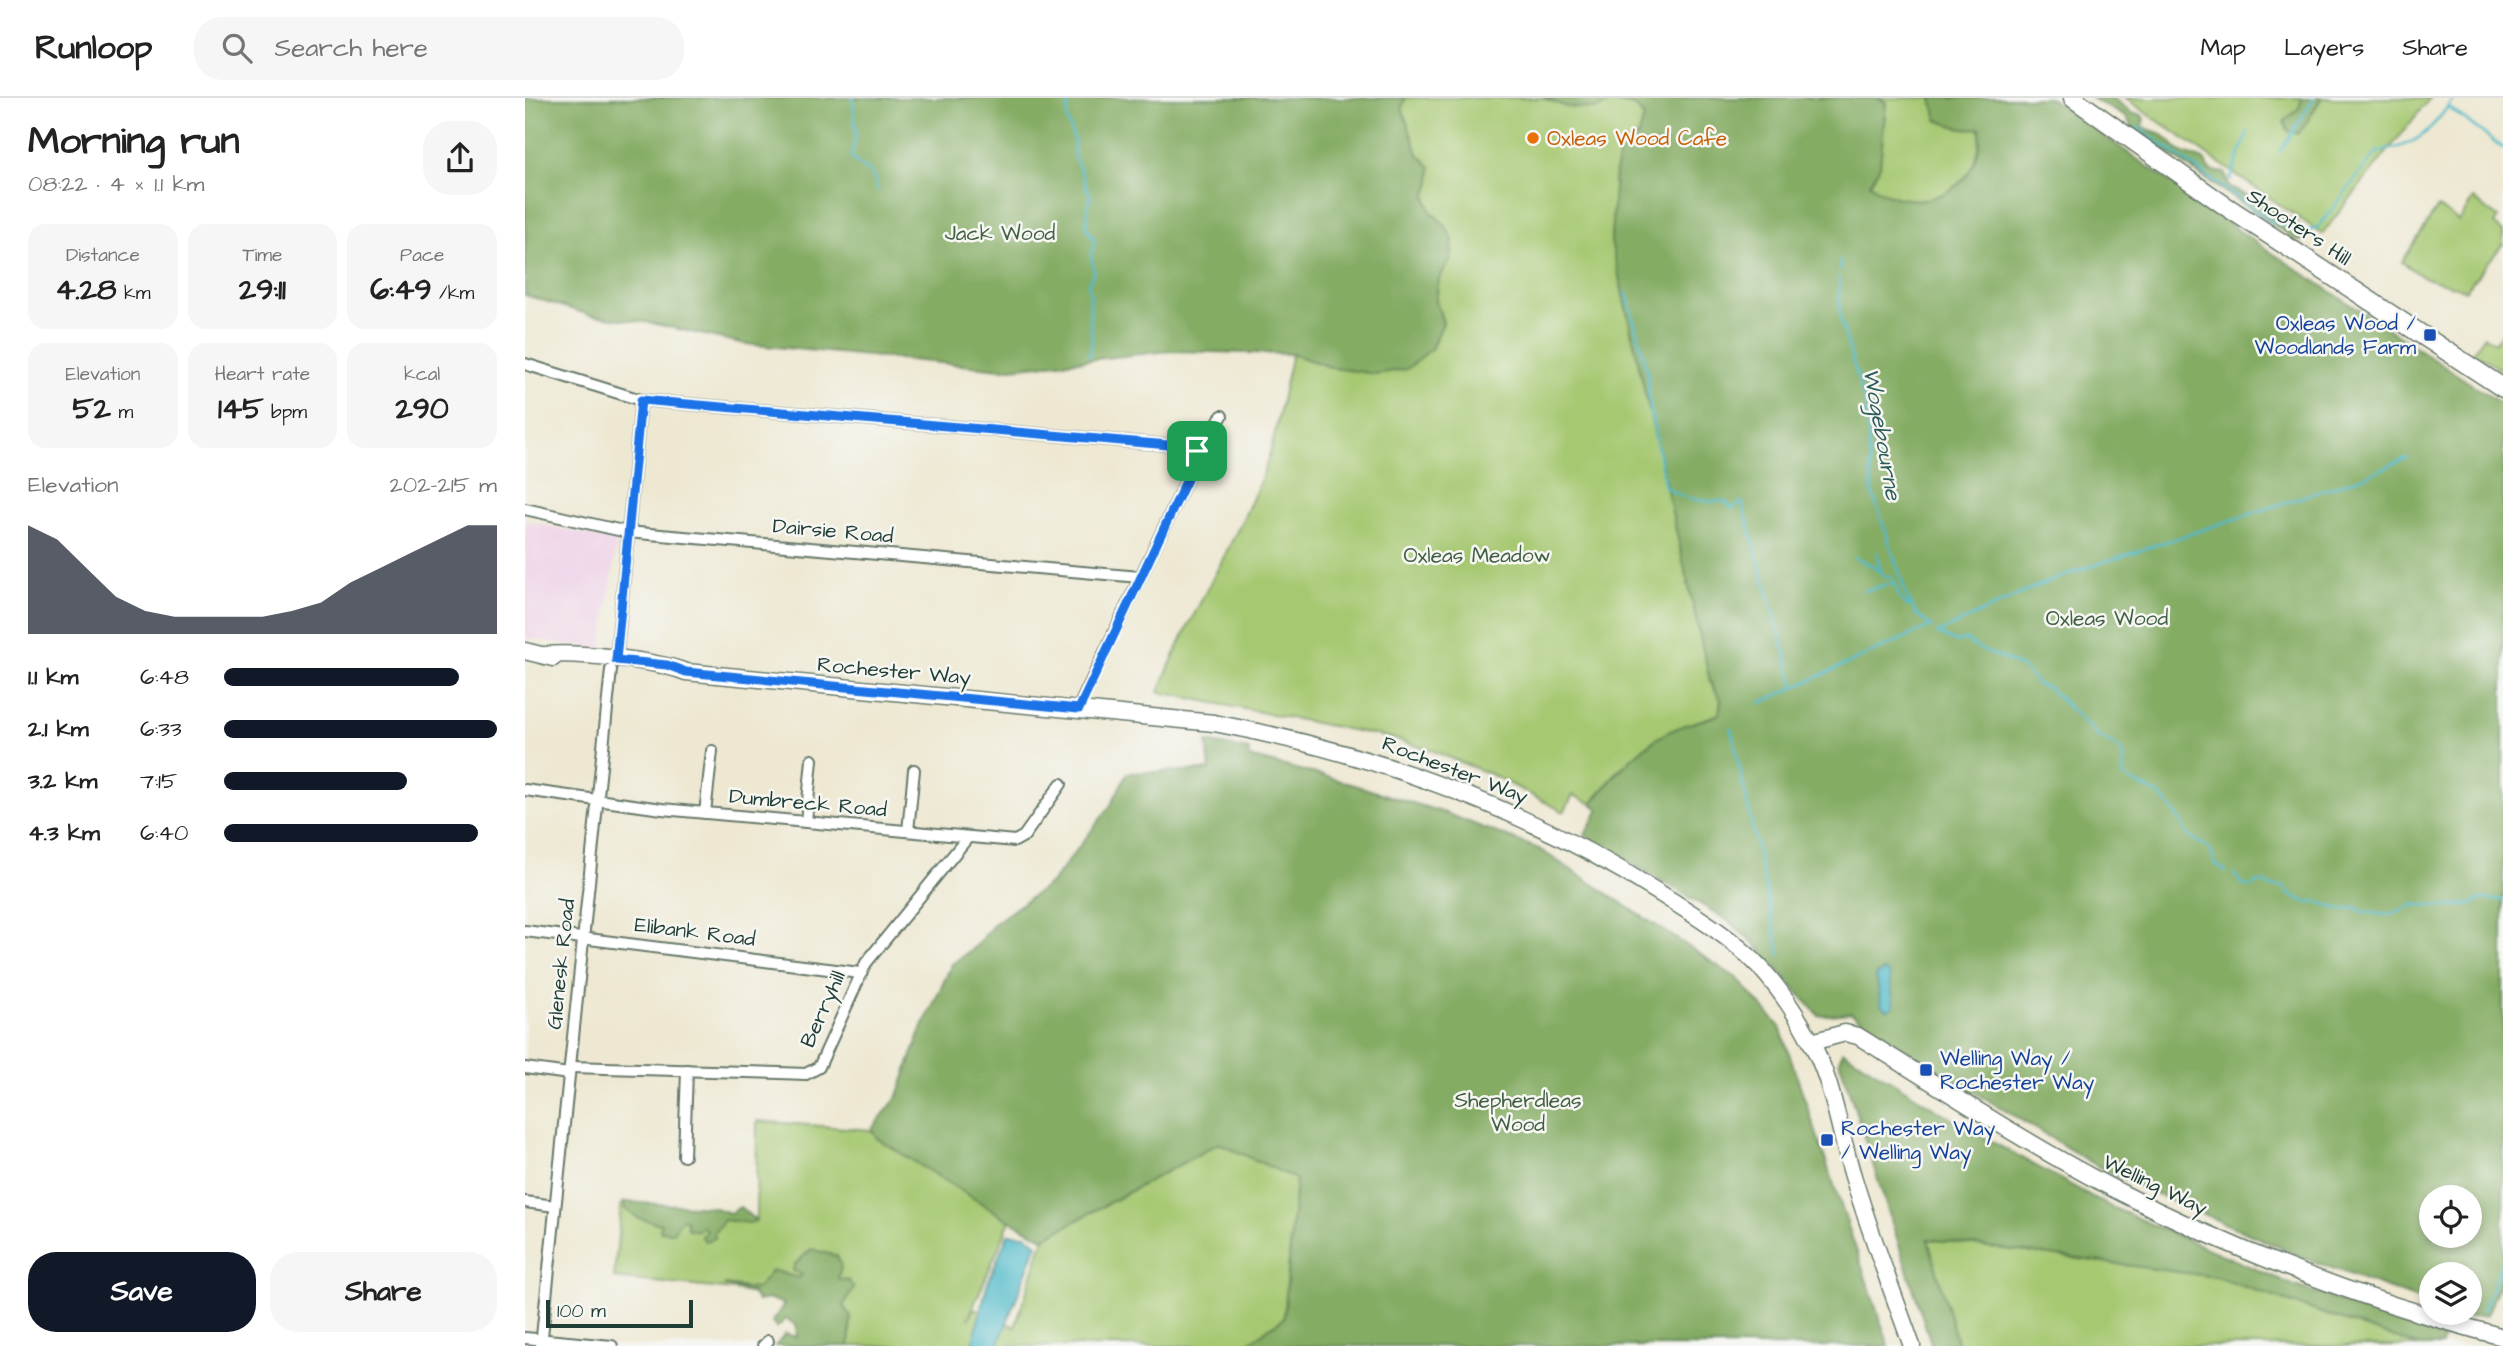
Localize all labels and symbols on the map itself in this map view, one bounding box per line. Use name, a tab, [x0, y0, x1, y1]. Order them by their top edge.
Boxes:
place label: Oxleas Wood Cafe	[1547, 124, 1727, 153]
marker: Oxleas Wood Cafe	[1525, 130, 1541, 146]
street label: Shooters Hill	[2241, 181, 2357, 273]
park label: Jack Wood	[945, 219, 1055, 248]
place label: Oxleas Wood / Woodlands Farm	[2255, 309, 2417, 362]
marker: Oxleas Wood / Woodlands Farm	[2422, 327, 2438, 343]
water label: Wogebourne	[1854, 366, 1910, 504]
pin	[1167, 421, 1227, 481]
street label: Dairsie Road	[772, 511, 895, 551]
park label: Oxleas Meadow	[1403, 541, 1551, 570]
park label: Oxleas Wood	[2046, 604, 2168, 633]
street label: Rochester Way	[816, 650, 973, 694]
street label: Rochester Way	[1377, 729, 1533, 813]
street label: Dumbreck Road	[728, 782, 888, 824]
street label: Glenesk Road	[540, 897, 582, 1031]
street label: Elibank Road	[633, 910, 757, 954]
street label: Berryhill	[793, 966, 855, 1053]
place label: Welling Way / Rochester Way	[1940, 1044, 2095, 1099]
marker: Welling Way / Rochester Way	[1918, 1062, 1934, 1078]
park label: Shepherdleas Wood	[1455, 1086, 1581, 1139]
place label: Rochester Way / Welling Way	[1841, 1114, 1996, 1169]
marker: Rochester Way / Welling Way	[1819, 1132, 1835, 1148]
street label: Welling Way	[2097, 1147, 2212, 1225]
scale bar	[546, 1297, 693, 1329]

